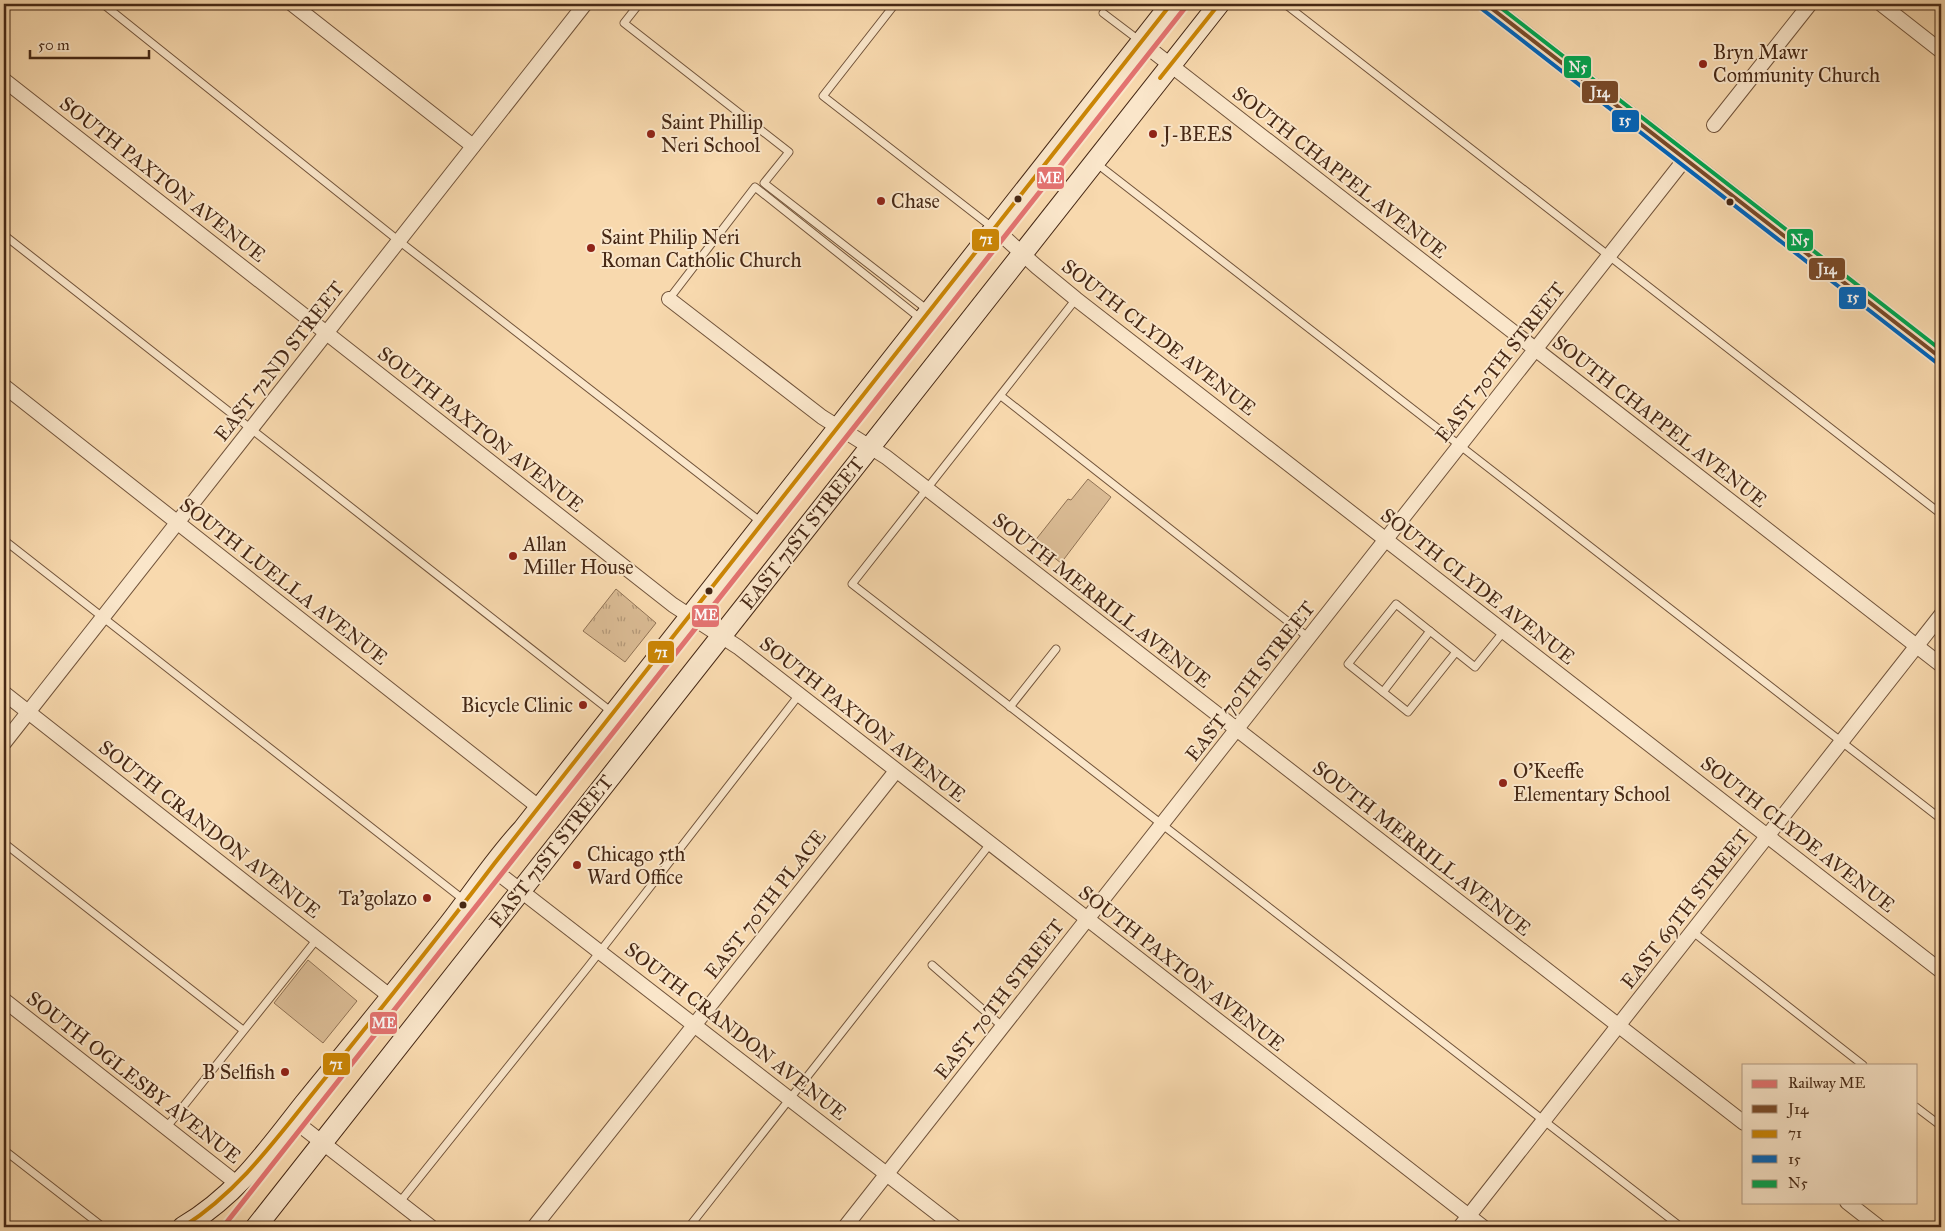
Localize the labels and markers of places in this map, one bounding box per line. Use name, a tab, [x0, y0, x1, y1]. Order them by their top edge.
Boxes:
place label: Bryn Mawr Community Church	[1713, 40, 1880, 87]
marker: Bryn Mawr Community Church	[1697, 58, 1709, 70]
place label: Saint Phillip Neri School	[661, 110, 763, 157]
place label: J-BEES	[1161, 122, 1233, 147]
marker: Saint Phillip Neri School	[645, 128, 657, 140]
marker: J-BEES	[1147, 128, 1159, 140]
place label: Chase	[891, 189, 940, 213]
unlabelled marker	[1013, 194, 1023, 204]
marker: Chase	[875, 195, 887, 207]
unlabelled marker	[1725, 197, 1735, 207]
place label: Saint Philip Neri Roman Catholic Church	[601, 225, 802, 272]
marker: Saint Philip Neri Roman Catholic Church	[585, 242, 597, 254]
place label: Allan Miller House	[522, 532, 634, 579]
marker: Allan Miller House	[507, 550, 519, 562]
unlabelled marker	[704, 586, 714, 596]
place label: Bicycle Clinic	[461, 693, 573, 717]
marker: Bicycle Clinic	[577, 699, 589, 711]
place label: O'Keeffe Elementary School	[1513, 759, 1671, 806]
marker: O'Keeffe Elementary School	[1497, 777, 1509, 789]
place label: Chicago 5th Ward Office	[587, 842, 685, 889]
marker: Chicago 5th Ward Office	[571, 859, 583, 871]
place label: Ta'golazo	[338, 886, 417, 911]
marker: Ta'golazo	[421, 892, 433, 904]
unlabelled marker	[458, 900, 468, 910]
place label: B Selfish	[202, 1060, 275, 1084]
marker: B Selfish	[279, 1066, 291, 1078]

